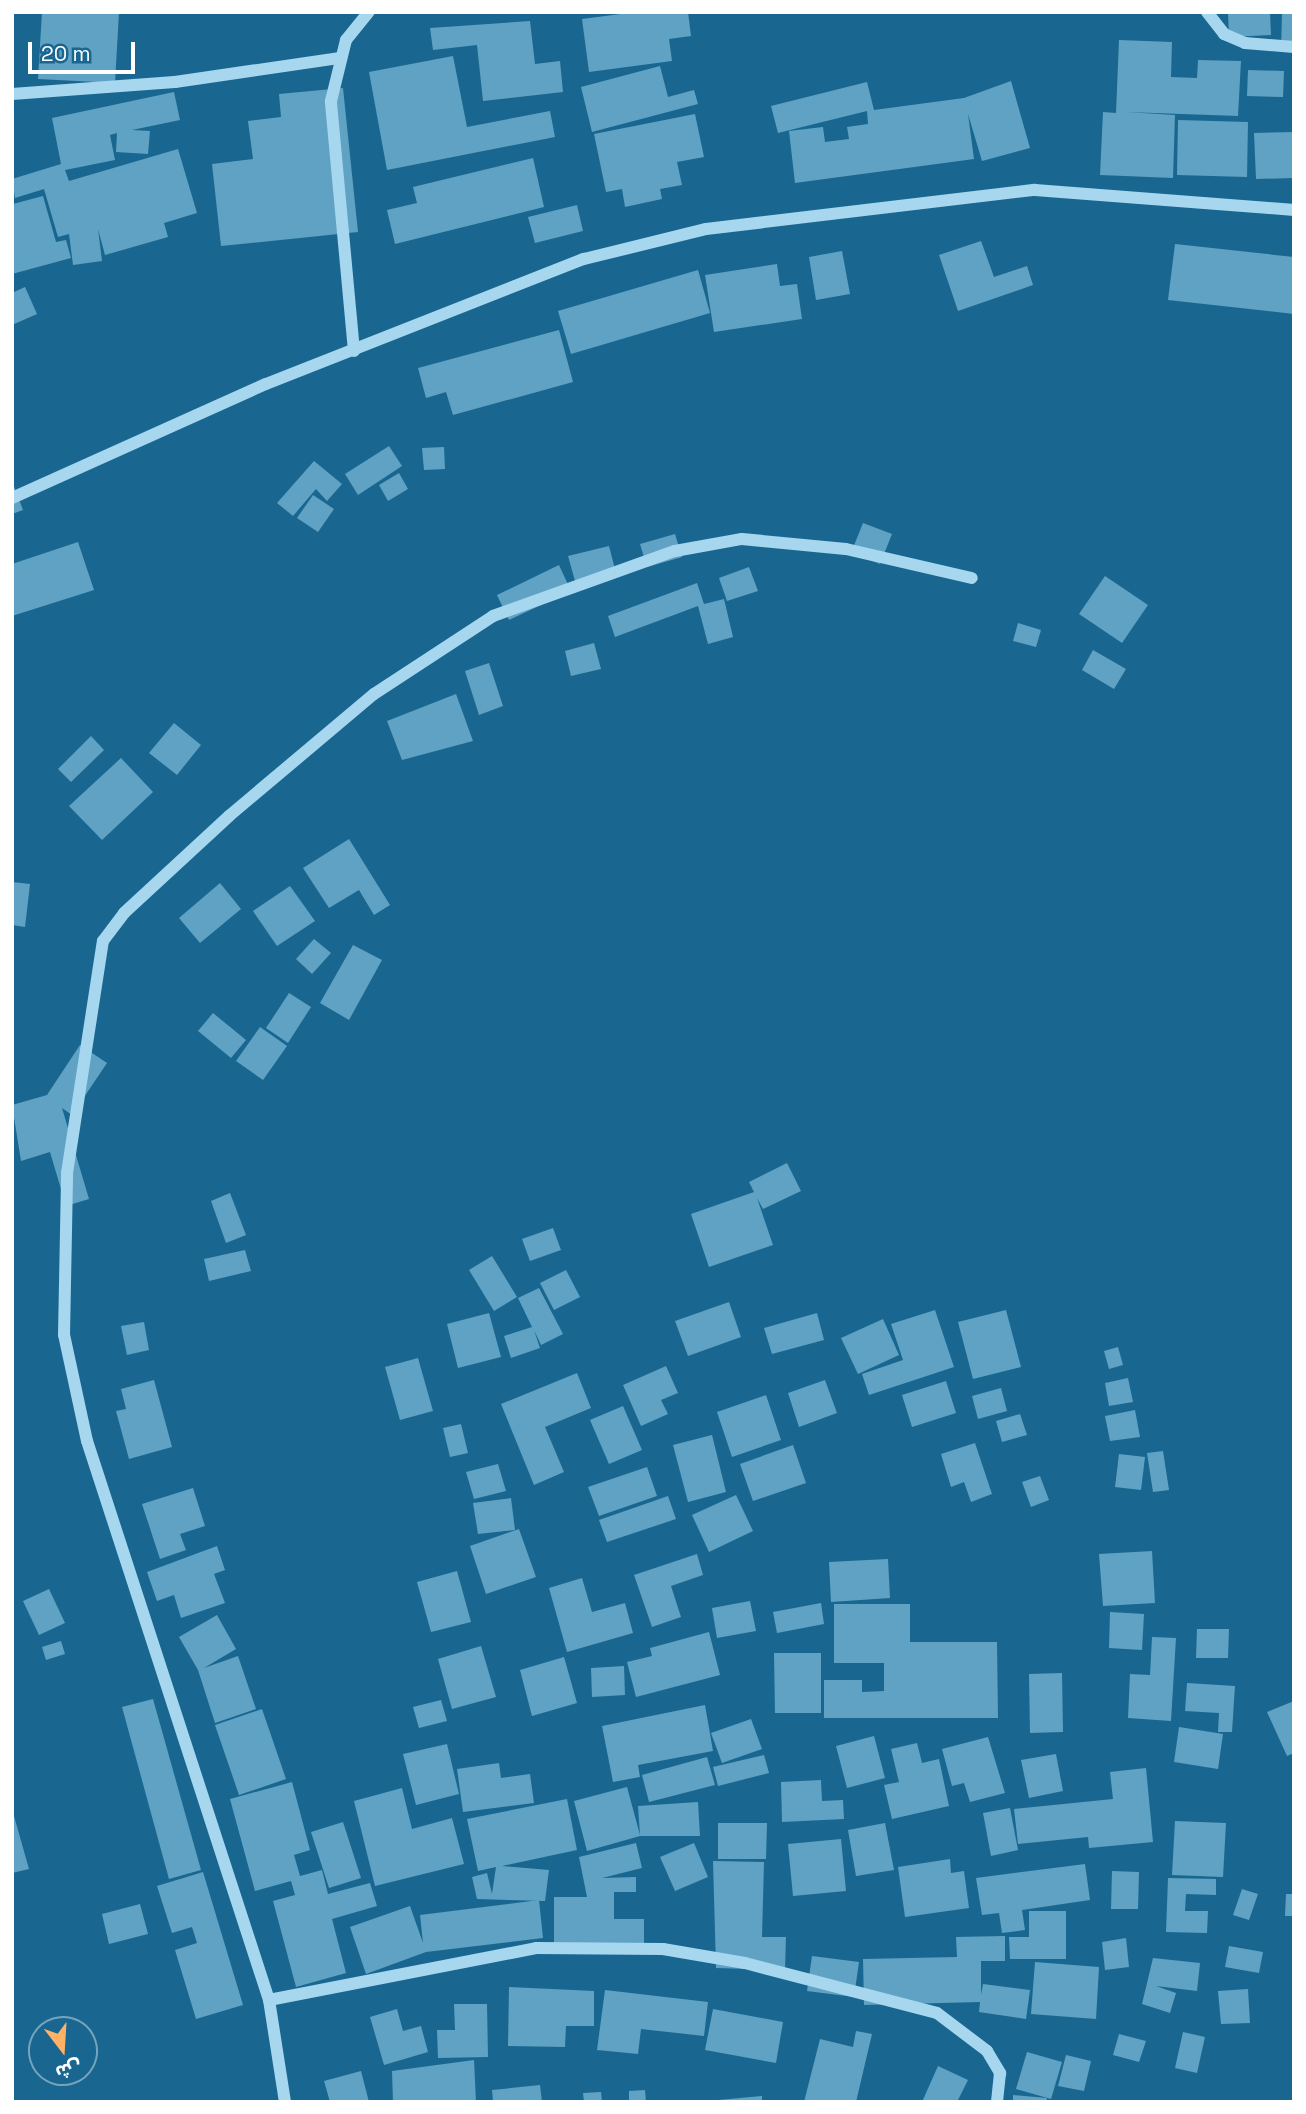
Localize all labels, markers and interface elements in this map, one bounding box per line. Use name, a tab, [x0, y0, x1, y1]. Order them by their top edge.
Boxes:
scale bar	[32, 28, 138, 72]
text: 20 m	[41, 40, 91, 67]
north arrow	[28, 2016, 98, 2086]
text: ش	[53, 2054, 85, 2085]

